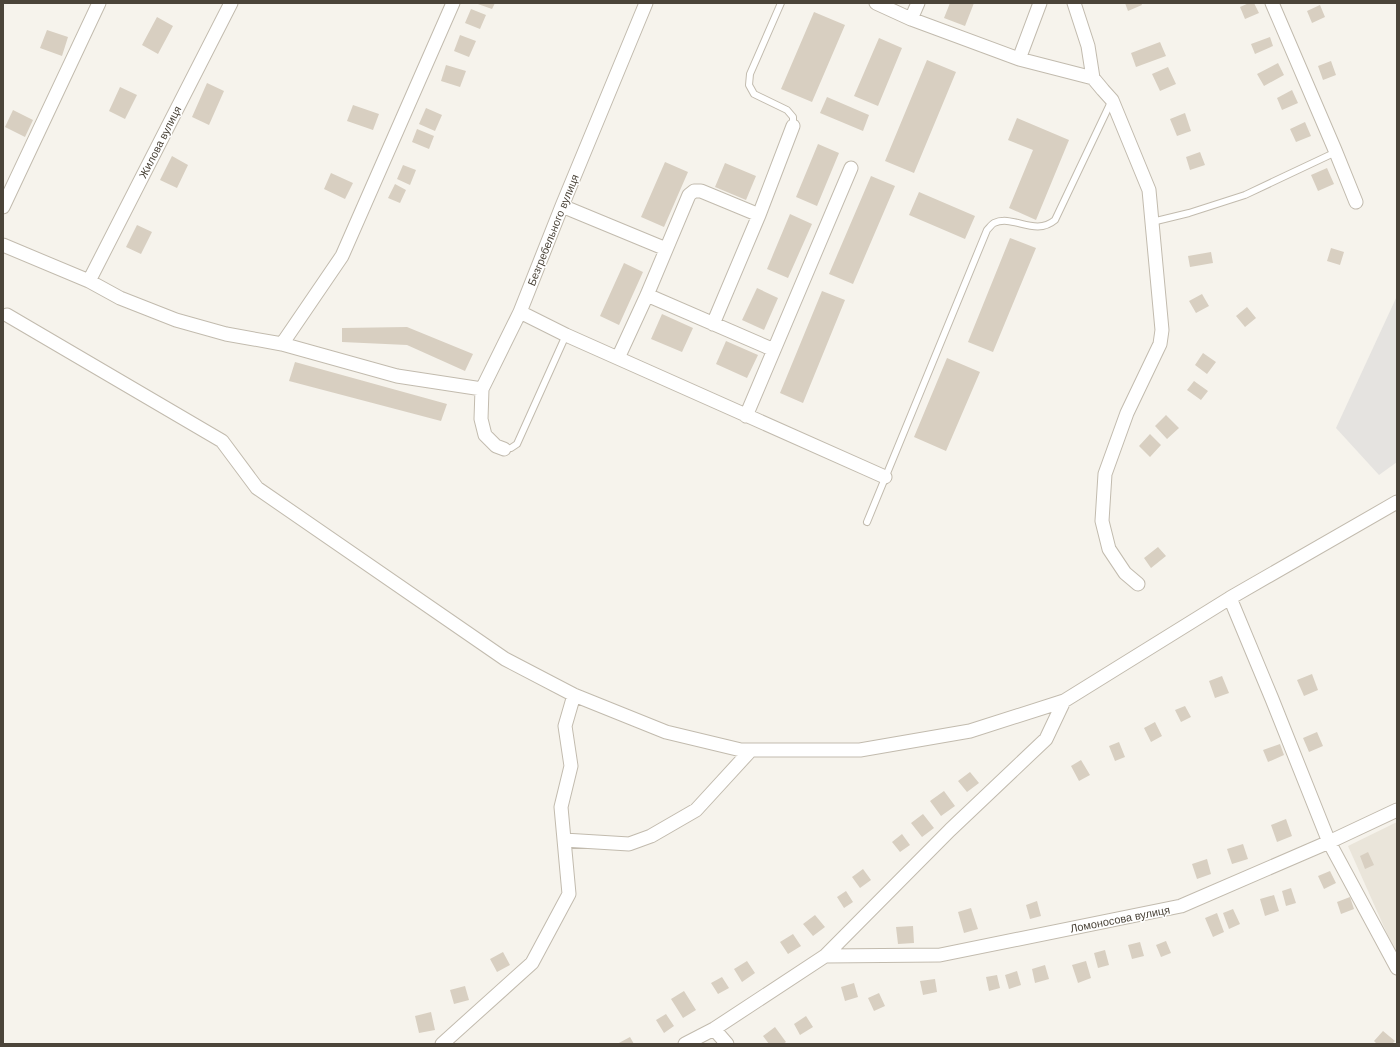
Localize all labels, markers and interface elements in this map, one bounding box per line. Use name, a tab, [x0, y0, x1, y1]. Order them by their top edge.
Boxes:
street label: Жилова вулиця	[137, 104, 183, 180]
street label: Безгребельного вулиця	[525, 172, 581, 287]
street label: Ломоносова вулиця	[1069, 903, 1171, 935]

